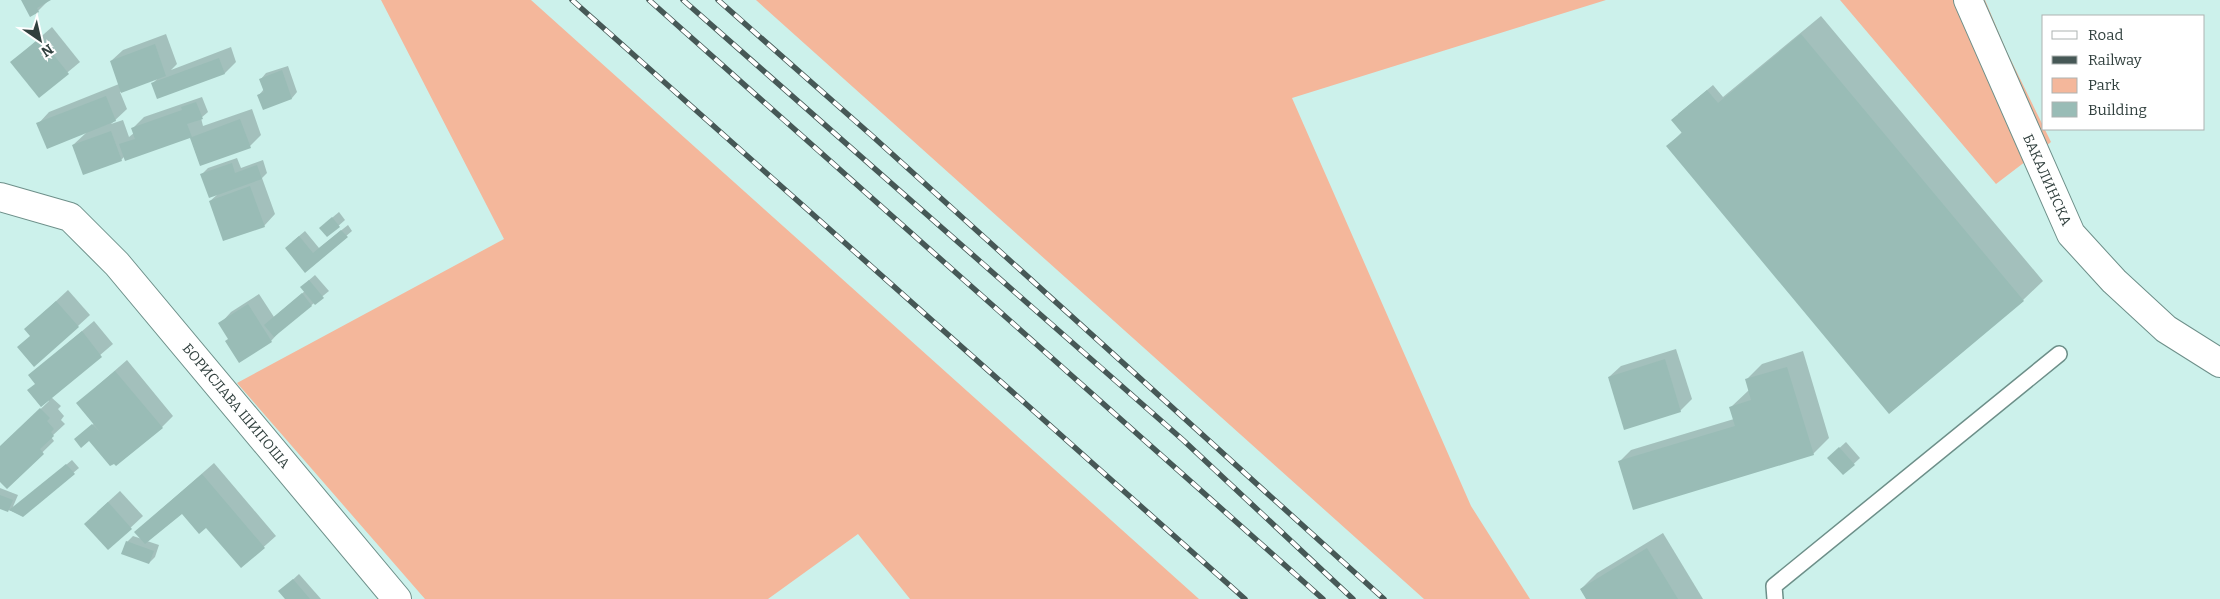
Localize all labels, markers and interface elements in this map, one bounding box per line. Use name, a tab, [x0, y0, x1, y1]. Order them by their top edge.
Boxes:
north arrow	[15, 15, 65, 65]
legend	[2042, 15, 2205, 130]
text: Road	[2088, 26, 2123, 44]
text: N	[38, 40, 56, 61]
text: Railway	[2088, 51, 2142, 69]
text: Park	[2088, 76, 2120, 94]
text: Building	[2088, 101, 2147, 119]
street label: БАКАЛИНСКА	[2019, 132, 2075, 229]
street label: БОРИСЛАВА ШИПОША	[179, 340, 293, 472]

